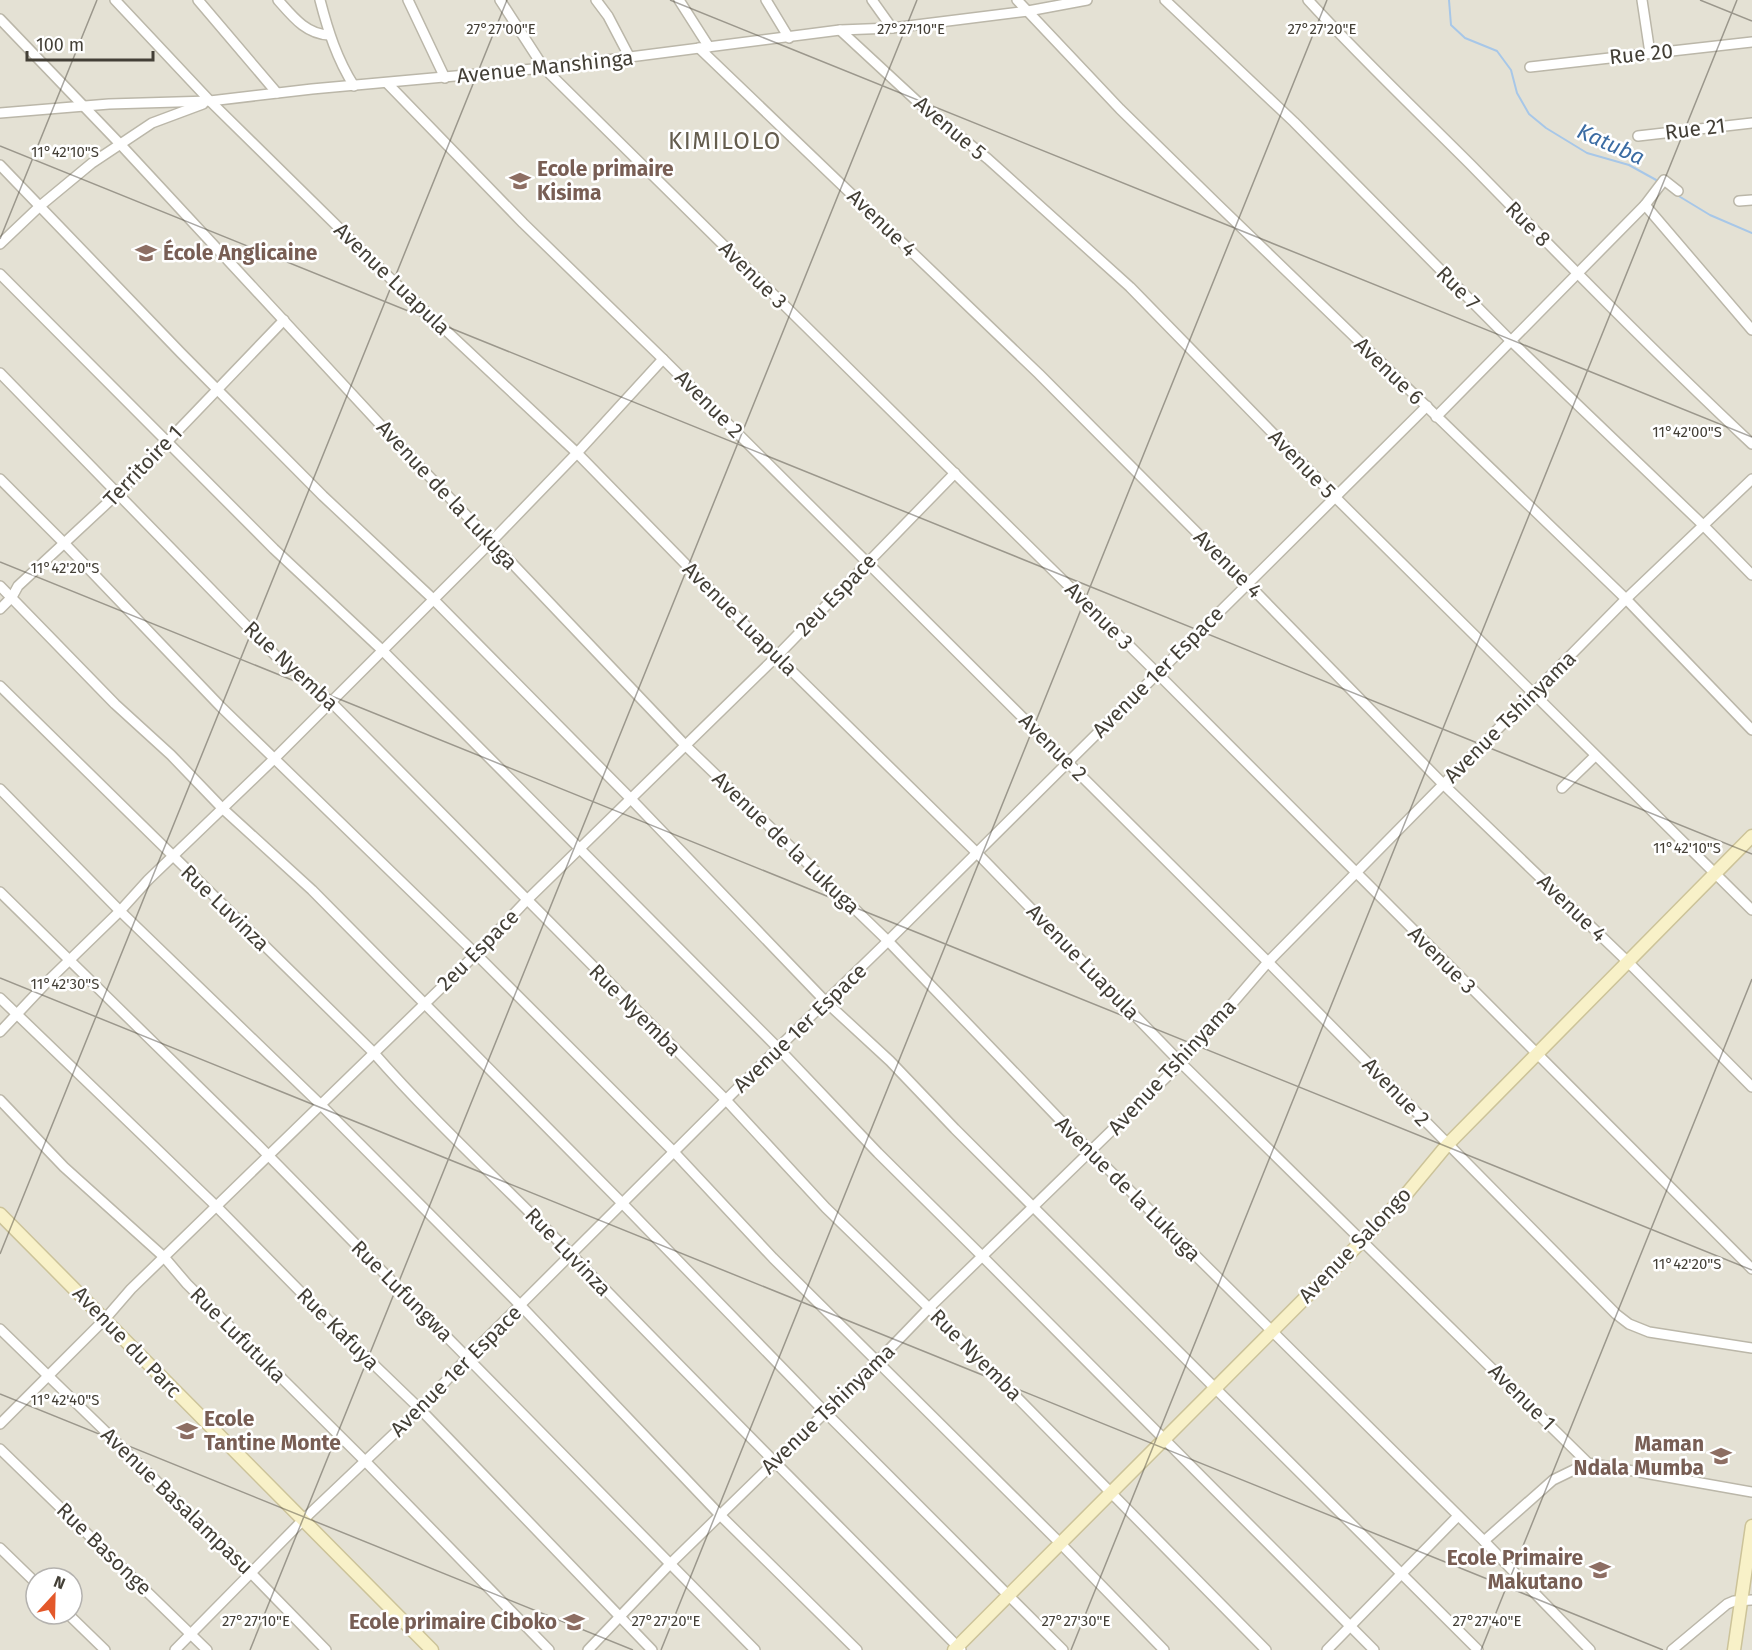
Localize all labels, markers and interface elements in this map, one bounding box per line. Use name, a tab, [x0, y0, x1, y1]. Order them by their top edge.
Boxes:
text: 27°27'00"E	[466, 20, 536, 38]
text: 27°27'10"E	[877, 20, 945, 38]
text: 27°27'20"E	[1288, 20, 1356, 38]
scale bar	[27, 24, 153, 62]
text: 100 m	[36, 34, 84, 56]
street label: Rue 20	[1608, 38, 1674, 70]
street label: Avenue Manshinga	[455, 45, 635, 89]
street label: Avenue 5	[909, 90, 991, 166]
street label: Rue 21	[1663, 112, 1727, 146]
water label: Katuba	[1573, 117, 1649, 171]
district label: KIMILOLO	[668, 127, 782, 155]
text: 11°42'10"S	[31, 143, 99, 161]
place label: Ecole primaire Kisima	[537, 156, 674, 206]
school or university icon: Ecole primaire Kisima	[508, 169, 532, 193]
street label: Avenue 4	[842, 184, 922, 262]
street label: Rue 8	[1500, 196, 1556, 252]
street label: Avenue Luapula	[329, 217, 455, 341]
street label: Avenue 3	[713, 235, 793, 315]
place label: École Anglicaine	[163, 239, 318, 266]
school or university icon: École Anglicaine	[134, 241, 158, 265]
street label: Rue 7	[1431, 261, 1485, 315]
street label: Avenue 6	[1349, 332, 1429, 410]
street label: Avenue 2	[670, 365, 748, 443]
street label: Avenue de la Lukuga	[371, 415, 523, 575]
street label: Territoire 1	[98, 420, 188, 512]
text: 11°42'00"S	[1652, 423, 1722, 441]
street label: Avenue 5	[1263, 424, 1341, 504]
street label: Avenue 4	[1188, 524, 1268, 604]
street label: 2eu Espace	[790, 548, 882, 642]
street label: Avenue Luapula	[677, 556, 803, 682]
text: 11°42'20"S	[31, 559, 99, 577]
street label: Avenue 3	[1059, 576, 1139, 656]
street label: Avenue 1er Espace	[1087, 601, 1229, 743]
street label: Rue Nyemba	[238, 616, 344, 716]
street label: Avenue Tshinyama	[1439, 646, 1581, 788]
street label: Avenue 2	[1014, 708, 1092, 786]
street label: Avenue de la Lukuga	[707, 766, 865, 920]
text: 11°42'10"S	[1653, 839, 1721, 857]
street label: Rue Luvinza	[175, 859, 275, 957]
street label: Avenue 4	[1532, 869, 1612, 947]
street label: Avenue Luapula	[1021, 899, 1145, 1025]
street label: 2eu Espace	[432, 904, 524, 996]
street label: Avenue 3	[1402, 920, 1482, 1000]
street label: Rue Nyemba	[583, 958, 687, 1062]
street label: Avenue 1er Espace	[728, 958, 872, 1098]
text: 11°42'30"S	[31, 975, 99, 993]
street label: Avenue Tshinyama	[1102, 994, 1242, 1140]
street label: Avenue 2	[1357, 1052, 1435, 1132]
street label: Avenue de la Lukuga	[1050, 1111, 1206, 1267]
street label: Avenue Salongo	[1293, 1182, 1417, 1308]
street label: Rue Luvinza	[519, 1202, 617, 1302]
street label: Rue Lufungwa	[346, 1235, 458, 1347]
text: 11°42'20"S	[1653, 1255, 1721, 1273]
street label: Avenue du Parc	[67, 1281, 187, 1403]
street label: Rue Lufutuka	[185, 1282, 291, 1388]
street label: Rue Kafuya	[291, 1282, 385, 1376]
street label: Avenue 1er Espace	[385, 1300, 527, 1442]
street label: Rue Nyemba	[924, 1303, 1028, 1407]
street label: Avenue Tshinyama	[756, 1338, 900, 1480]
street label: Avenue 1	[1483, 1358, 1561, 1436]
text: 11°42'40"S	[31, 1391, 99, 1409]
place label: Ecole Tantine Monte	[204, 1406, 341, 1456]
school or university icon: Ecole Tantine Monte	[175, 1419, 199, 1443]
street label: Avenue Basalampasu	[96, 1422, 258, 1580]
place label: Maman Ndala Mumba	[1573, 1431, 1704, 1481]
school or university icon: Maman Ndala Mumba	[1709, 1444, 1733, 1468]
street label: Rue Basonge	[51, 1497, 157, 1601]
place label: Ecole Primaire Makutano	[1447, 1545, 1583, 1595]
school or university icon: Ecole Primaire Makutano	[1588, 1558, 1612, 1582]
north arrow	[24, 1566, 84, 1626]
text: N	[51, 1572, 68, 1593]
place label: Ecole primaire Ciboko	[349, 1609, 557, 1635]
school or university icon: Ecole primaire Ciboko	[562, 1610, 586, 1634]
text: 27°27'10"E	[222, 1612, 290, 1630]
text: 27°27'20"E	[632, 1612, 700, 1630]
text: 27°27'30"E	[1041, 1612, 1111, 1630]
text: 27°27'40"E	[1453, 1612, 1521, 1630]

